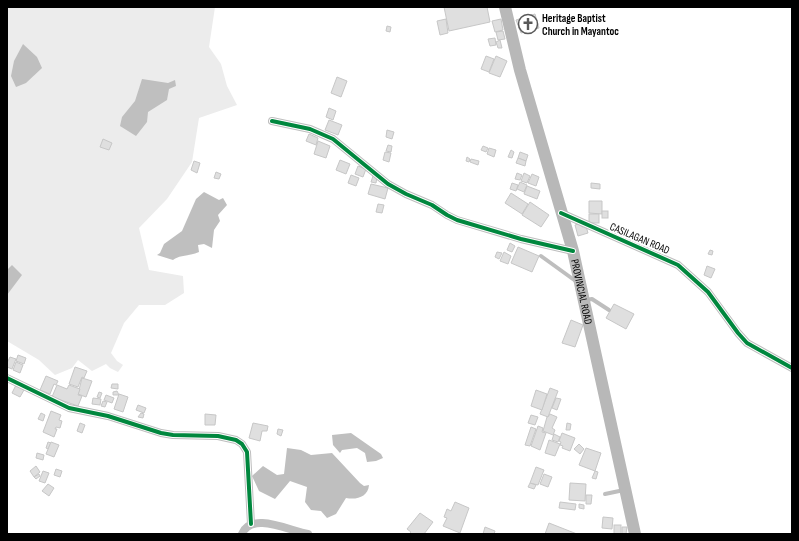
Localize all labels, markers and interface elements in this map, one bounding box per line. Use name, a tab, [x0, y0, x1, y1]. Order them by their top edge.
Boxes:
place label: Heritage Baptist Church in Mayantoc	[542, 12, 619, 38]
church icon: Heritage Baptist Church in Mayantoc	[517, 13, 539, 35]
street label: CASILAGAN ROAD	[608, 220, 672, 257]
street label: PROVINCIAL ROAD	[568, 258, 595, 326]

